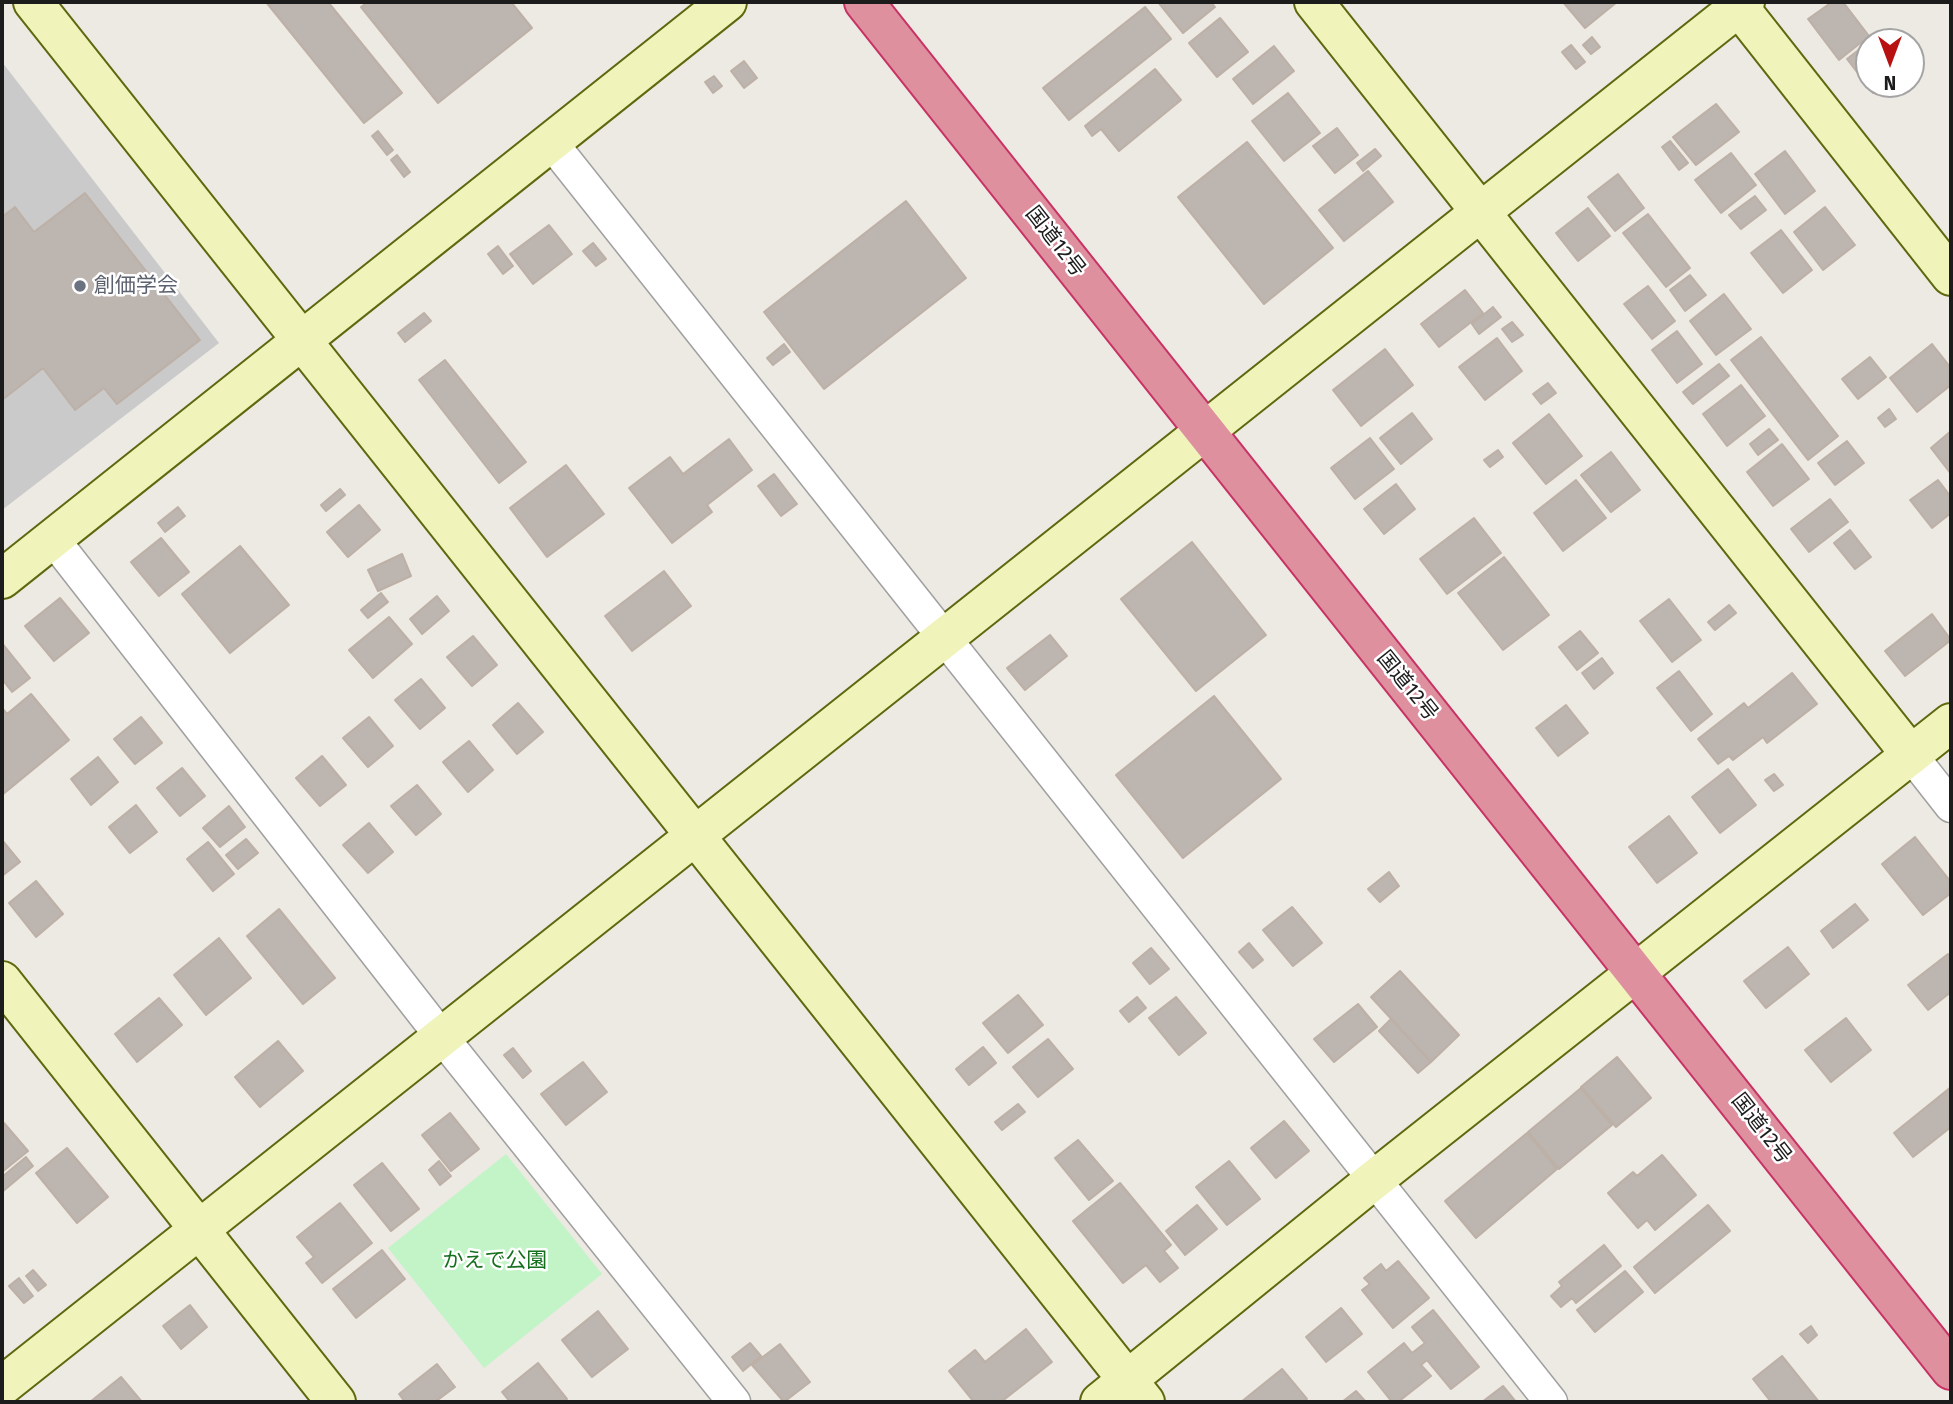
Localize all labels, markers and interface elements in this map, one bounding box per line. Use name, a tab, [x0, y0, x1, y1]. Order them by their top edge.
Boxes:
north arrow	[1855, 28, 1925, 98]
text: N	[1884, 71, 1896, 94]
street label: 国道12号	[1020, 202, 1090, 282]
place label: 創価学会	[94, 273, 178, 299]
marker: 創価学会	[72, 278, 88, 294]
street label: 国道12号	[1371, 646, 1443, 726]
street label: 国道12号	[1726, 1089, 1796, 1169]
park label: かえで公園	[443, 1248, 547, 1274]

